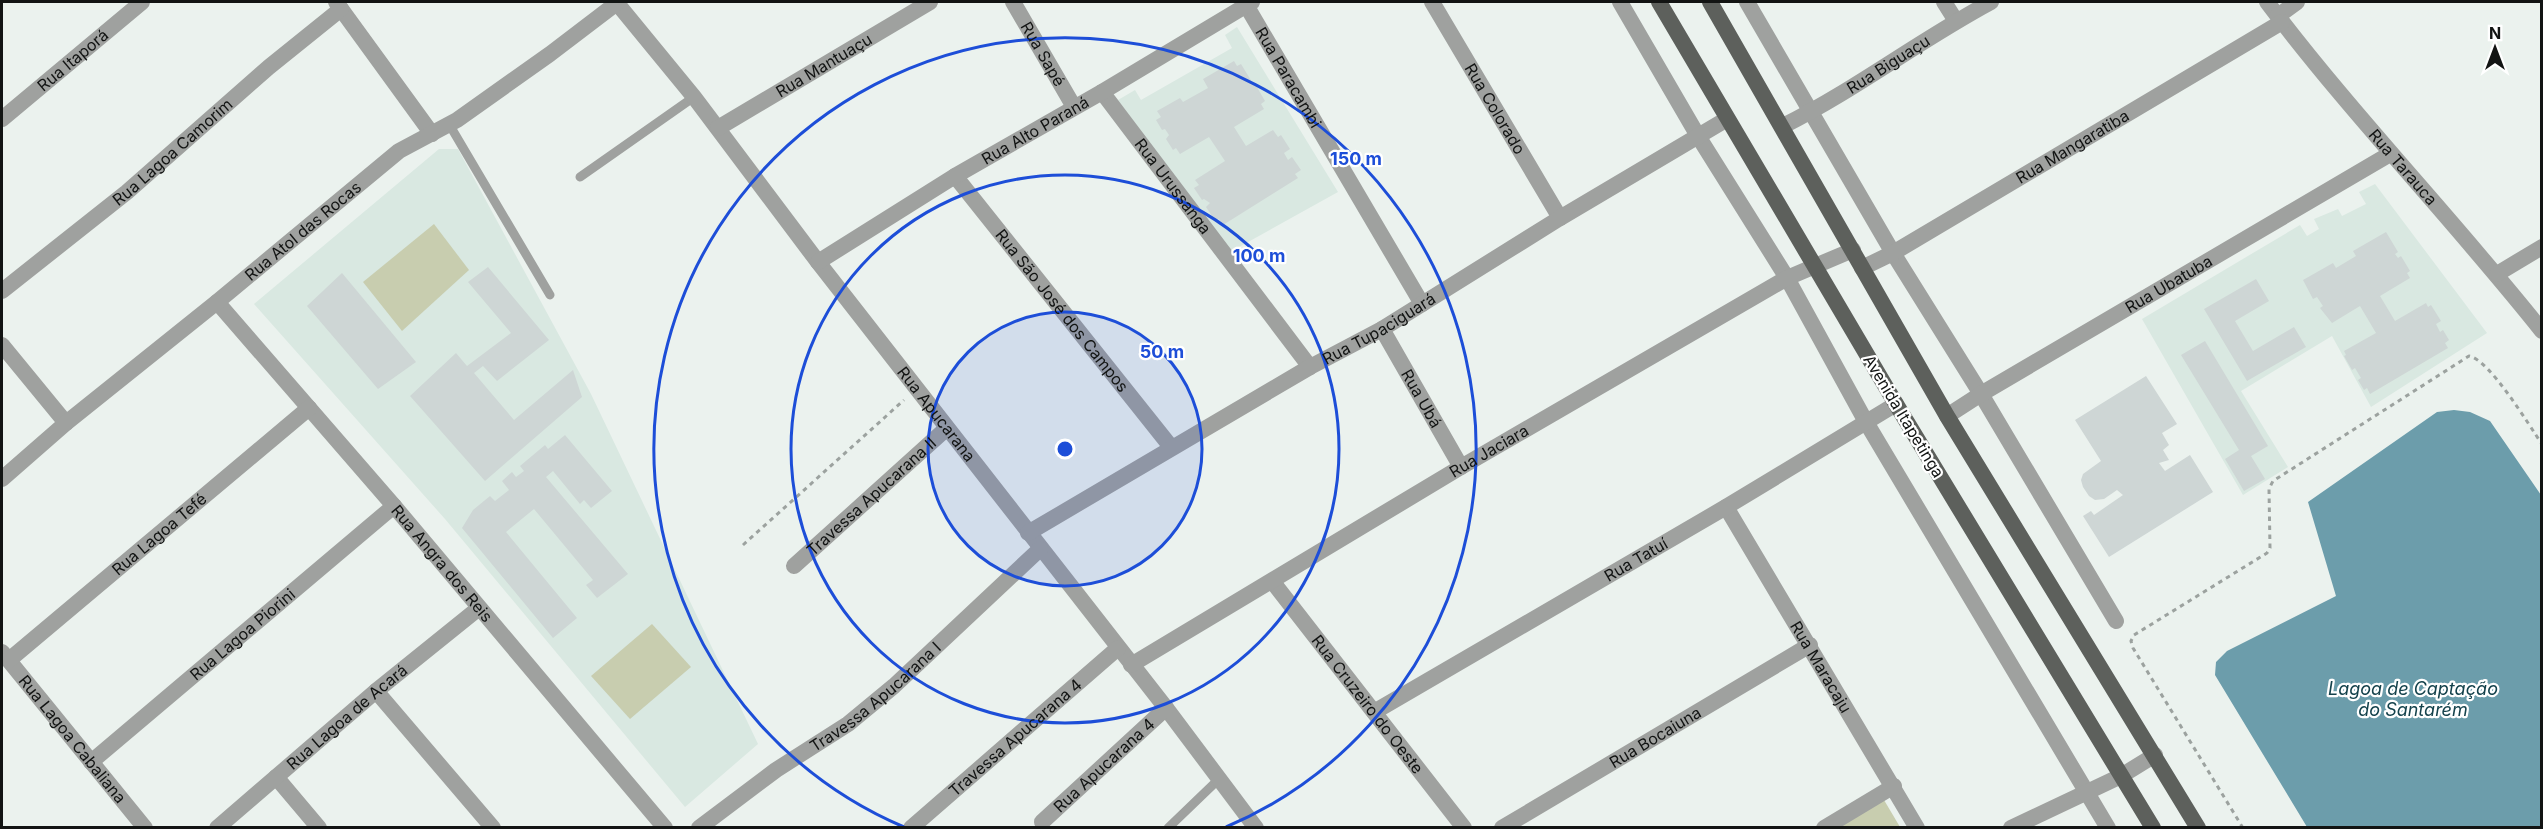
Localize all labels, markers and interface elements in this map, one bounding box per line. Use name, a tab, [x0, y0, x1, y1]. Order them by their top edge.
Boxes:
street label: Rua Sapé	[1017, 18, 1070, 90]
north arrow	[2465, 18, 2525, 78]
street label: Rua Paracambi	[1251, 23, 1326, 131]
text: N	[2489, 23, 2501, 43]
street label: Rua Itaporá	[33, 25, 112, 95]
street label: Rua Mantuaçu	[772, 29, 875, 101]
street label: Rua Biguaçu	[1843, 30, 1933, 98]
street label: Rua Colorado	[1461, 60, 1530, 158]
street label: Rua Alto Paraná	[978, 92, 1092, 169]
street label: Rua Lagoa Camorim	[108, 94, 236, 210]
street label: Rua Mangaratiba	[2012, 105, 2132, 188]
street label: Rua Tarauca	[2365, 125, 2442, 209]
street label: Rua Urussanga	[1131, 134, 1216, 238]
text: 150 m	[1330, 148, 1382, 169]
street label: Rua Atol das Rocas	[241, 177, 365, 285]
street label: Rua São José dos Campos	[991, 225, 1133, 396]
text: 100 m	[1233, 245, 1285, 266]
street label: Rua Ubatuba	[2121, 251, 2216, 317]
street label: Rua Tupaciguará	[1319, 288, 1439, 369]
text: 50 m	[1140, 341, 1184, 362]
street label: Avenida Itapetinga	[1859, 351, 1949, 481]
street label: Rua Apucarana	[893, 362, 980, 466]
street label: Rua Ubá	[1397, 366, 1446, 431]
street label: Rua Jaciara	[1446, 420, 1532, 482]
street label: Travessa Apucarana II	[802, 433, 940, 560]
centre of rings	[1055, 439, 1075, 459]
street label: Rua Lagoa Tefé	[108, 488, 211, 579]
street label: Rua Angra dos Reis	[387, 501, 497, 626]
street label: Rua Tatuí	[1601, 533, 1671, 586]
street label: Rua Lagoa Piorini	[186, 584, 299, 684]
street label: Rua Maracaju	[1786, 617, 1856, 716]
street label: Rua Cruzeiro do Oeste	[1308, 631, 1428, 778]
street label: Travessa Apucarana I	[806, 638, 945, 756]
street label: Rua Lagoa de Acará	[282, 660, 411, 774]
street label: Rua Lagoa Cabaliana	[15, 671, 131, 807]
street label: Travessa Apucarana 4	[945, 674, 1086, 801]
water label: Lagoa de Captação do Santarém	[2328, 678, 2498, 720]
street label: Rua Bocaiuna	[1605, 702, 1705, 772]
street label: Rua Apucarana 4	[1049, 714, 1159, 817]

